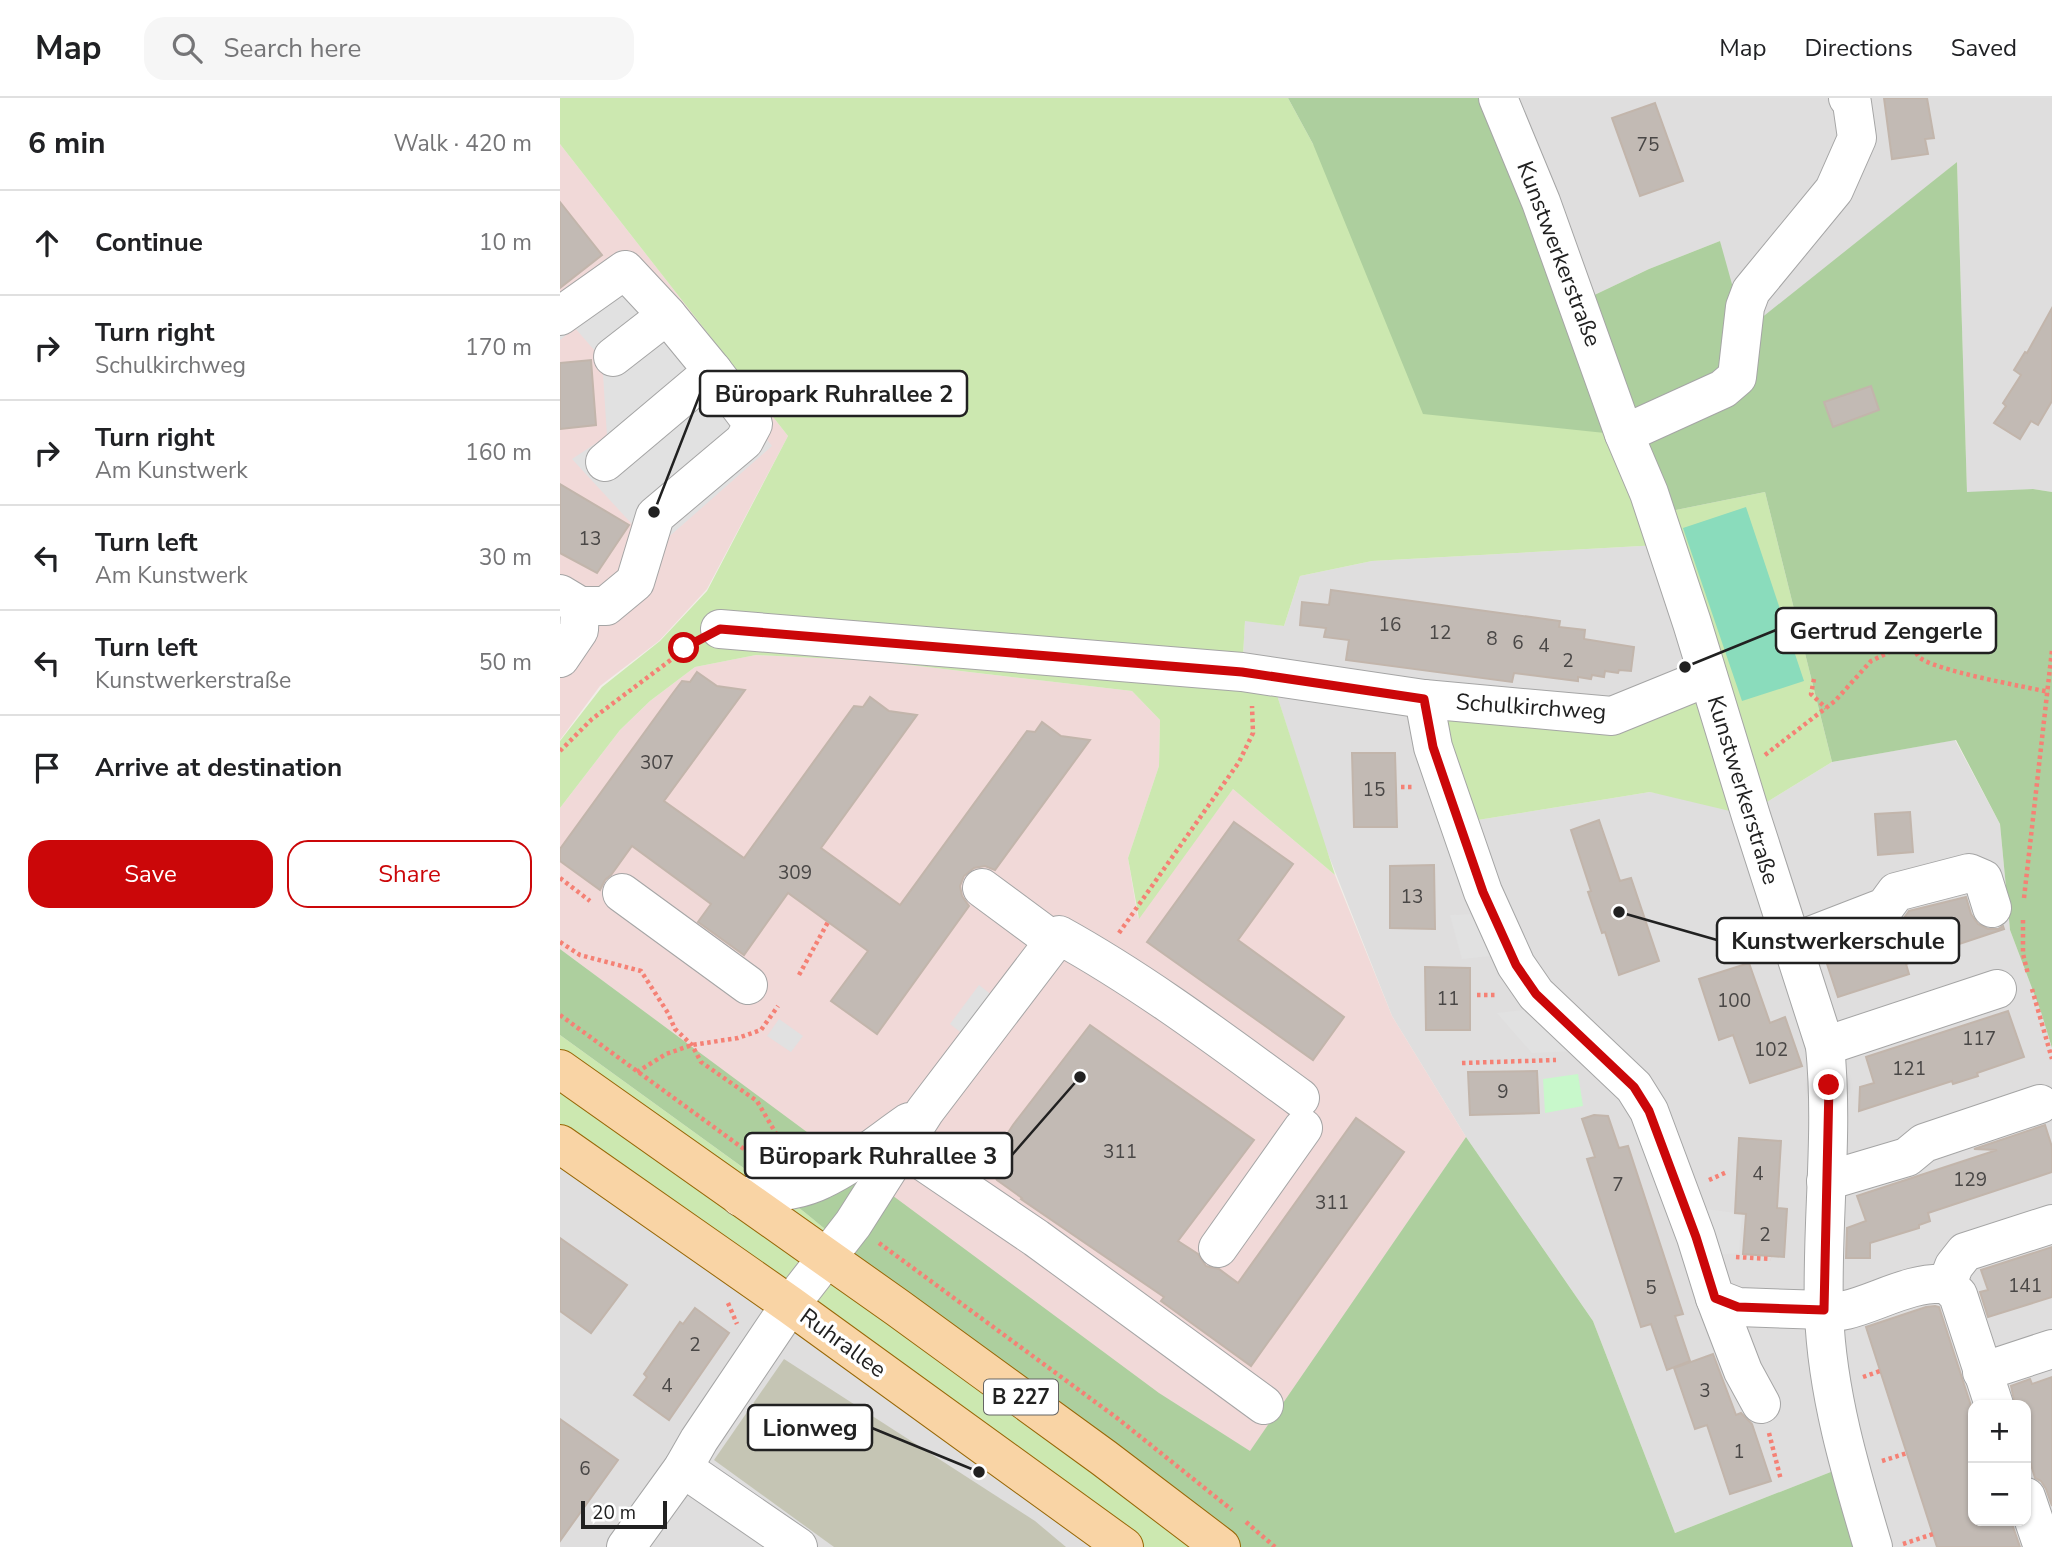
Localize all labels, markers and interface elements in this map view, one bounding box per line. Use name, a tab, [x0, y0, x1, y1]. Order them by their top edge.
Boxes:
search box	[144, 17, 634, 80]
text: Map	[35, 26, 102, 71]
icon: search	[168, 29, 206, 67]
text: Search here	[224, 31, 361, 66]
text: Map	[1719, 32, 1766, 64]
text: Directions	[1804, 32, 1913, 64]
text: Saved	[1951, 32, 2017, 64]
text: 6 min	[28, 123, 106, 164]
text: Walk · 420 m	[393, 128, 532, 159]
house number: 75	[1637, 132, 1659, 158]
street label: Kunstwerkerstraße	[1509, 157, 1609, 351]
icon: ahead	[28, 224, 66, 262]
text: Continue	[95, 225, 203, 260]
text: 10 m	[479, 227, 532, 258]
text: Turn right	[95, 315, 214, 350]
icon: right	[28, 329, 66, 367]
text: 170 m	[465, 332, 532, 363]
text: Schulkirchweg	[95, 350, 246, 381]
callout: Büropark Ruhrallee 2	[700, 371, 967, 416]
text: Büropark Ruhrallee 2	[715, 378, 953, 410]
text: Turn right	[95, 420, 214, 455]
icon: right	[28, 434, 66, 472]
text: 160 m	[465, 437, 532, 468]
text: Am Kunstwerk	[95, 455, 248, 486]
text: Turn left	[95, 525, 198, 560]
house number: 13	[579, 526, 601, 552]
icon: left	[28, 539, 66, 577]
text: 30 m	[479, 542, 532, 573]
text: Am Kunstwerk	[95, 560, 248, 591]
callout: Gertrud Zengerle	[1776, 608, 1996, 653]
house number: 16	[1379, 612, 1401, 638]
text: Gertrud Zengerle	[1790, 615, 1982, 647]
house number: 12	[1429, 620, 1451, 646]
house number: 8	[1486, 626, 1498, 652]
text: Turn left	[95, 630, 198, 665]
house number: 6	[1512, 630, 1524, 656]
route start	[668, 632, 699, 663]
house number: 4	[1538, 633, 1550, 659]
icon: left	[28, 644, 66, 682]
text: 50 m	[479, 647, 532, 678]
house number: 2	[1562, 648, 1574, 674]
text: Kunstwerkerstraße	[95, 665, 291, 696]
street label: Schulkirchweg	[1455, 686, 1607, 728]
street label: Kunstwerkerstraße	[1700, 692, 1786, 888]
icon: arrive	[28, 749, 66, 787]
text: Arrive at destination	[95, 750, 342, 785]
house number: 307	[640, 750, 674, 776]
house number: 15	[1363, 777, 1385, 803]
button: Save	[28, 840, 273, 908]
button: Share	[287, 840, 532, 908]
house number: 309	[778, 860, 812, 886]
house number: 13	[1401, 884, 1423, 910]
callout: Kunstwerkerschule	[1717, 918, 1959, 963]
text: Kunstwerkerschule	[1731, 925, 1945, 957]
house number: 11	[1437, 986, 1459, 1012]
house number: 100	[1717, 988, 1751, 1014]
house number: 117	[1962, 1026, 1996, 1052]
house number: 102	[1754, 1037, 1788, 1063]
house number: 121	[1892, 1056, 1926, 1082]
route end	[1813, 1069, 1844, 1100]
house number: 9	[1497, 1079, 1509, 1105]
callout: Büropark Ruhrallee 3	[745, 1133, 1012, 1178]
house number: 311	[1103, 1139, 1137, 1165]
text: Büropark Ruhrallee 3	[759, 1140, 997, 1172]
house number: 4	[1752, 1161, 1764, 1187]
house number: 129	[1953, 1167, 1987, 1193]
house number: 7	[1612, 1172, 1624, 1198]
house number: 311	[1315, 1190, 1349, 1216]
house number: 2	[1759, 1222, 1771, 1248]
house number: 141	[2008, 1273, 2042, 1299]
house number: 5	[1645, 1275, 1657, 1301]
street label: Ruhrallee	[794, 1301, 892, 1385]
house number: 2	[689, 1332, 701, 1358]
house number: 4	[661, 1373, 673, 1399]
house number: 3	[1699, 1378, 1711, 1404]
road number: B 227	[984, 1380, 1058, 1414]
map controls	[1968, 1400, 2031, 1526]
button: +	[1968, 1400, 2031, 1463]
callout: Lionweg	[748, 1405, 872, 1450]
text: Lionweg	[762, 1412, 858, 1444]
house number: 1	[1733, 1439, 1745, 1465]
house number: 6	[579, 1456, 591, 1482]
button: −	[1968, 1463, 2031, 1526]
scale bar	[581, 1498, 667, 1530]
text: 20 m	[592, 1500, 636, 1526]

